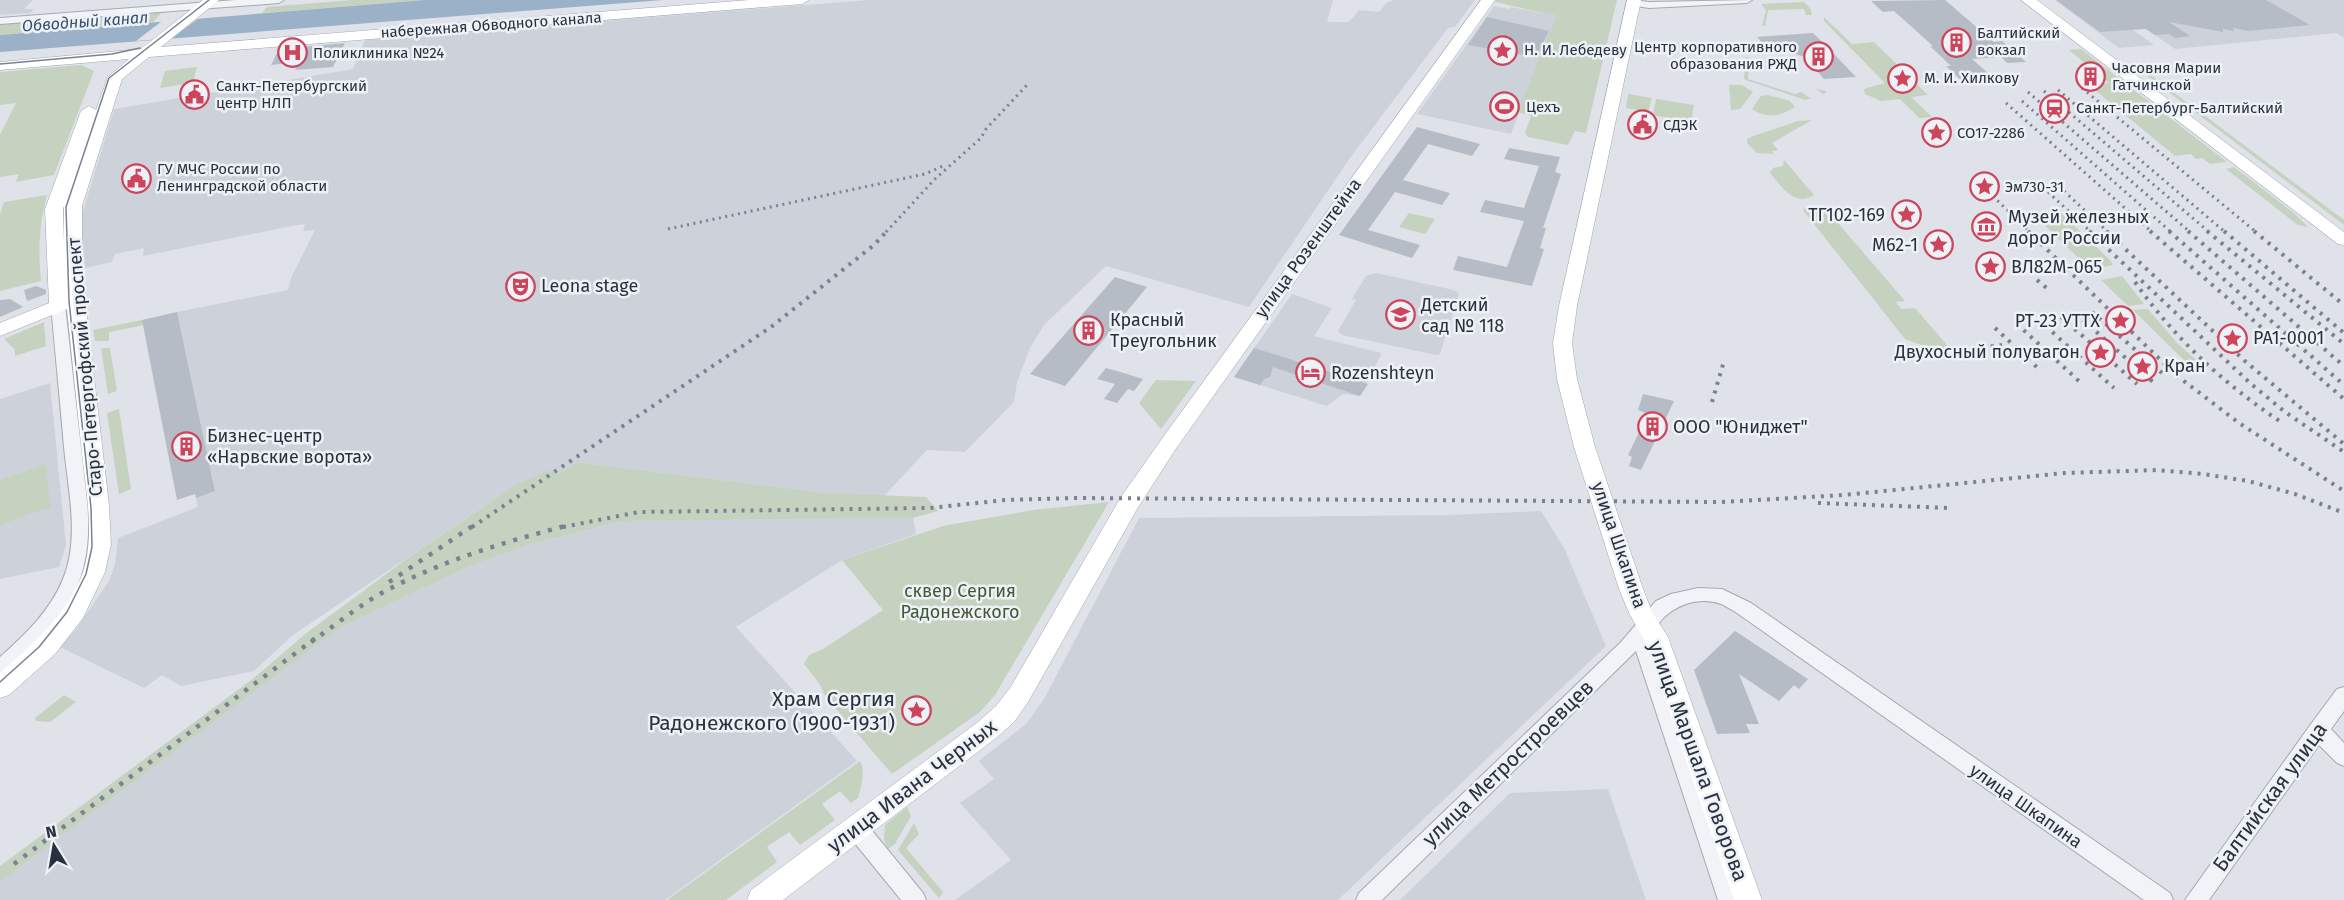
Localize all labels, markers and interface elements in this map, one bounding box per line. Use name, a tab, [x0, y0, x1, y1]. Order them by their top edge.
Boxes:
water label: Обводный канал	[21, 8, 149, 35]
street label: набережная Обводного канала	[380, 8, 602, 42]
place label: Балтийский вокзал	[1977, 24, 2060, 59]
building icon: Балтийский вокзал	[1940, 26, 1972, 58]
place icon: Н. И. Лебедеву	[1487, 34, 1519, 66]
hospital icon: Поликлиника №24	[276, 37, 308, 69]
place label: Центр корпоративного образования РЖД	[1634, 38, 1797, 73]
building icon: Центр корпоративного образования РЖД	[1802, 40, 1834, 72]
place label: Н. И. Лебедеву	[1524, 41, 1627, 59]
place label: Поликлиника №24	[313, 44, 444, 62]
place label: Часовня Марии Гатчинской	[2112, 59, 2221, 94]
building icon: Часовня Марии Гатчинской	[2075, 61, 2107, 93]
place icon: М. И. Хилкову	[1887, 62, 1919, 94]
place label: М. И. Хилкову	[1924, 69, 2019, 87]
place label: Санкт-Петербургский центр НЛП	[216, 77, 367, 112]
public building icon: Санкт-Петербургский центр НЛП	[179, 79, 211, 111]
sports icon: Цехъ	[1489, 91, 1521, 123]
station icon: Санкт-Петербург-Балтийский	[2039, 92, 2071, 124]
place label: Цехъ	[1526, 98, 1560, 116]
place label: Санкт-Петербург-Балтийский	[2076, 99, 2283, 117]
public building icon: СДЭК	[1626, 109, 1658, 141]
place label: СДЭК	[1663, 116, 1698, 134]
place icon: СО17-2286	[1920, 117, 1952, 149]
place label: СО17-2286	[1957, 124, 2025, 142]
place label: ГУ МЧС России по Ленинградской области	[157, 160, 327, 195]
public building icon: ГУ МЧС России по Ленинградской области	[120, 162, 152, 194]
place icon: Эм730-31	[1968, 171, 2000, 203]
street label: улица Розенштейна	[1250, 174, 1366, 322]
place label: Эм730-31	[2005, 178, 2064, 196]
place icon: ТГ102-169	[1890, 199, 1922, 231]
place label: ТГ102-169	[1808, 204, 1885, 226]
place label: Музей железных дорог России	[2008, 206, 2149, 249]
museum icon: Музей железных дорог России	[1971, 211, 2003, 243]
place icon: М62-1	[1923, 229, 1955, 261]
place label: М62-1	[1872, 234, 1918, 256]
street label: Старо-Петергофский проспект	[63, 236, 107, 497]
place icon: ВЛ82М-065	[1974, 251, 2006, 283]
place label: ВЛ82М-065	[2011, 256, 2102, 278]
theatre icon: Leona stage	[504, 270, 536, 302]
place label: Leona stage	[541, 275, 638, 297]
place label: Детский сад № 118	[1420, 294, 1504, 337]
school or university icon: Детский сад № 118	[1384, 299, 1416, 331]
place icon: РТ-23 УТТХ	[2105, 305, 2137, 337]
place label: Красный Треугольник	[1110, 309, 1217, 352]
place label: РТ-23 УТТХ	[2015, 310, 2100, 332]
building icon: Красный Треугольник	[1073, 314, 1105, 346]
place icon: РА1-0001	[2216, 322, 2248, 354]
place label: РА1-0001	[2253, 327, 2324, 349]
place icon: Двухосный полувагон	[2085, 336, 2117, 368]
place label: Двухосный полувагон	[1894, 341, 2080, 363]
place icon: Кран	[2127, 350, 2159, 382]
place label: Кран	[2164, 355, 2206, 377]
hotel icon: Rozenshteyn	[1294, 357, 1326, 389]
place label: Rozenshteyn	[1331, 362, 1434, 384]
building icon: ООО "Юниджет"	[1636, 411, 1668, 443]
place label: ООО "Юниджет"	[1673, 416, 1808, 438]
place label: Бизнес-центр «Нарвские ворота»	[207, 425, 372, 468]
building icon: Бизнес-центр «Нарвские ворота»	[170, 430, 202, 462]
street label: улица Шкапина	[1587, 479, 1651, 611]
park label: сквер Сергия Радонежского	[901, 580, 1019, 623]
street label: улица Маршала Говорова	[1642, 637, 1754, 885]
street label: улица Метростроевцев	[1417, 674, 1599, 852]
place label: Храм Сергия Радонежского (1900-1931)	[648, 686, 895, 736]
place icon: Храм Сергия Радонежского (1900-1931)	[900, 695, 932, 727]
street label: улица Ивана Черных	[822, 713, 1003, 858]
street label: Балтийская улица	[2207, 717, 2333, 877]
street label: улица Шкапина	[1965, 759, 2087, 853]
north arrow	[24, 816, 84, 876]
text: N	[44, 821, 58, 842]

